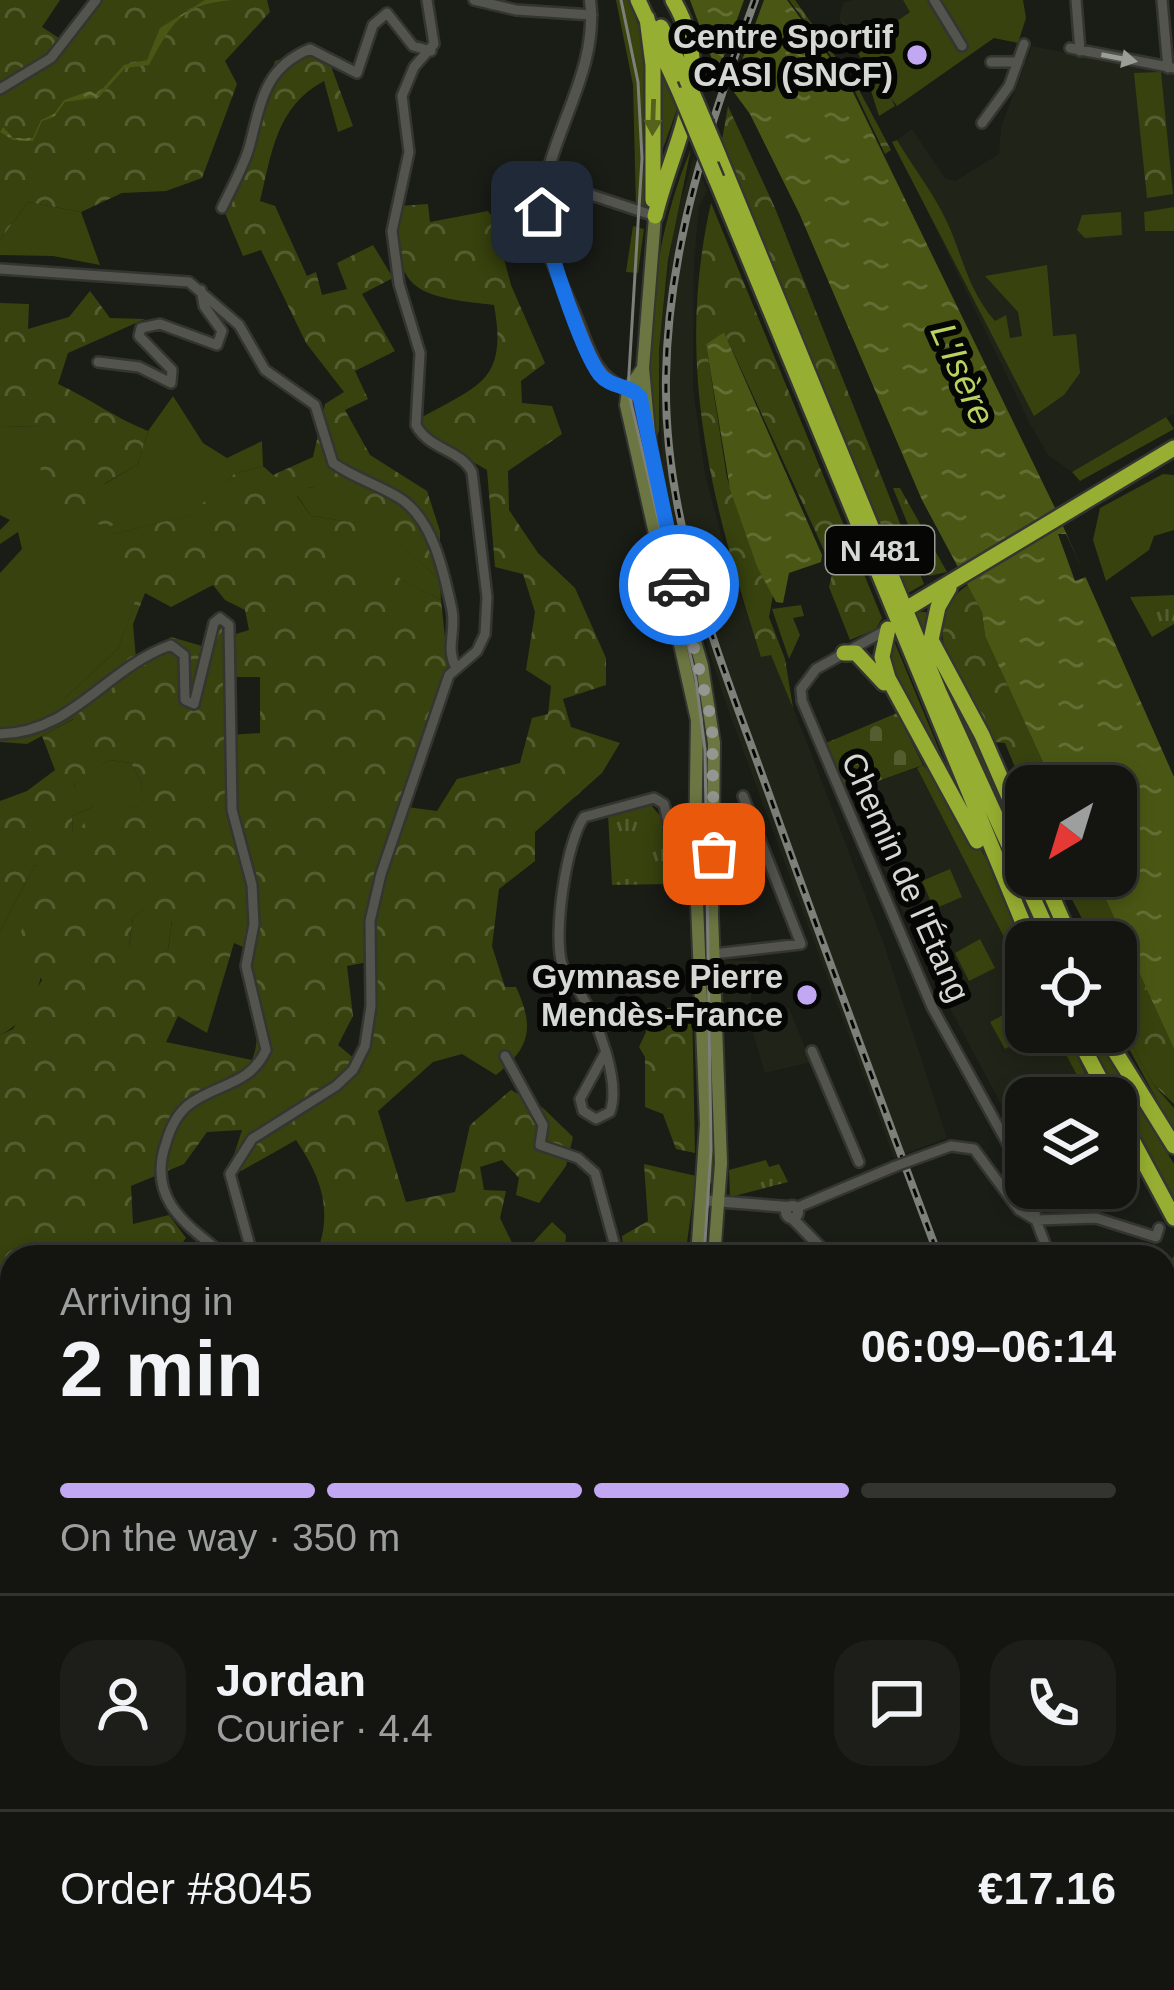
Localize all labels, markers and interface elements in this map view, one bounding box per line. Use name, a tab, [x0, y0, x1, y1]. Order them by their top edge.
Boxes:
place label: Centre Sportif CASI (SNCF)	[673, 18, 894, 93]
marker: Centre Sportif CASI (SNCF)	[904, 42, 930, 68]
one-way arrow	[1101, 49, 1138, 68]
one-way arrow	[644, 99, 663, 137]
pin	[491, 161, 593, 263]
icon: home	[509, 179, 575, 245]
water label: L'Isère	[923, 317, 1003, 431]
courier	[619, 525, 739, 645]
road number: N 481	[826, 526, 934, 574]
icon: car	[646, 552, 712, 618]
street label: Chemin de l'Étang	[834, 747, 978, 1007]
north arrow	[1005, 765, 1137, 897]
map controls	[1005, 765, 1137, 1209]
pin	[663, 803, 765, 905]
icon: bag	[681, 821, 747, 887]
button: locate	[1005, 921, 1137, 1053]
place label: Gymnase Pierre Mendès-France	[532, 958, 783, 1033]
marker: Gymnase Pierre Mendès-France	[794, 982, 820, 1008]
button: layers	[1005, 1077, 1137, 1209]
text: Arriving in	[60, 1280, 233, 1323]
text: 06:09–06:14	[861, 1321, 1116, 1372]
text: 2 min	[60, 1325, 264, 1413]
text: On the way · 350 m	[60, 1516, 400, 1559]
button: person	[60, 1640, 186, 1766]
button: chat	[834, 1640, 960, 1766]
button: phone	[990, 1640, 1116, 1766]
text: Jordan	[216, 1655, 366, 1706]
text: Courier · 4.4	[216, 1707, 433, 1750]
text: Order #8045	[60, 1863, 313, 1914]
text: €17.16	[978, 1863, 1116, 1914]

